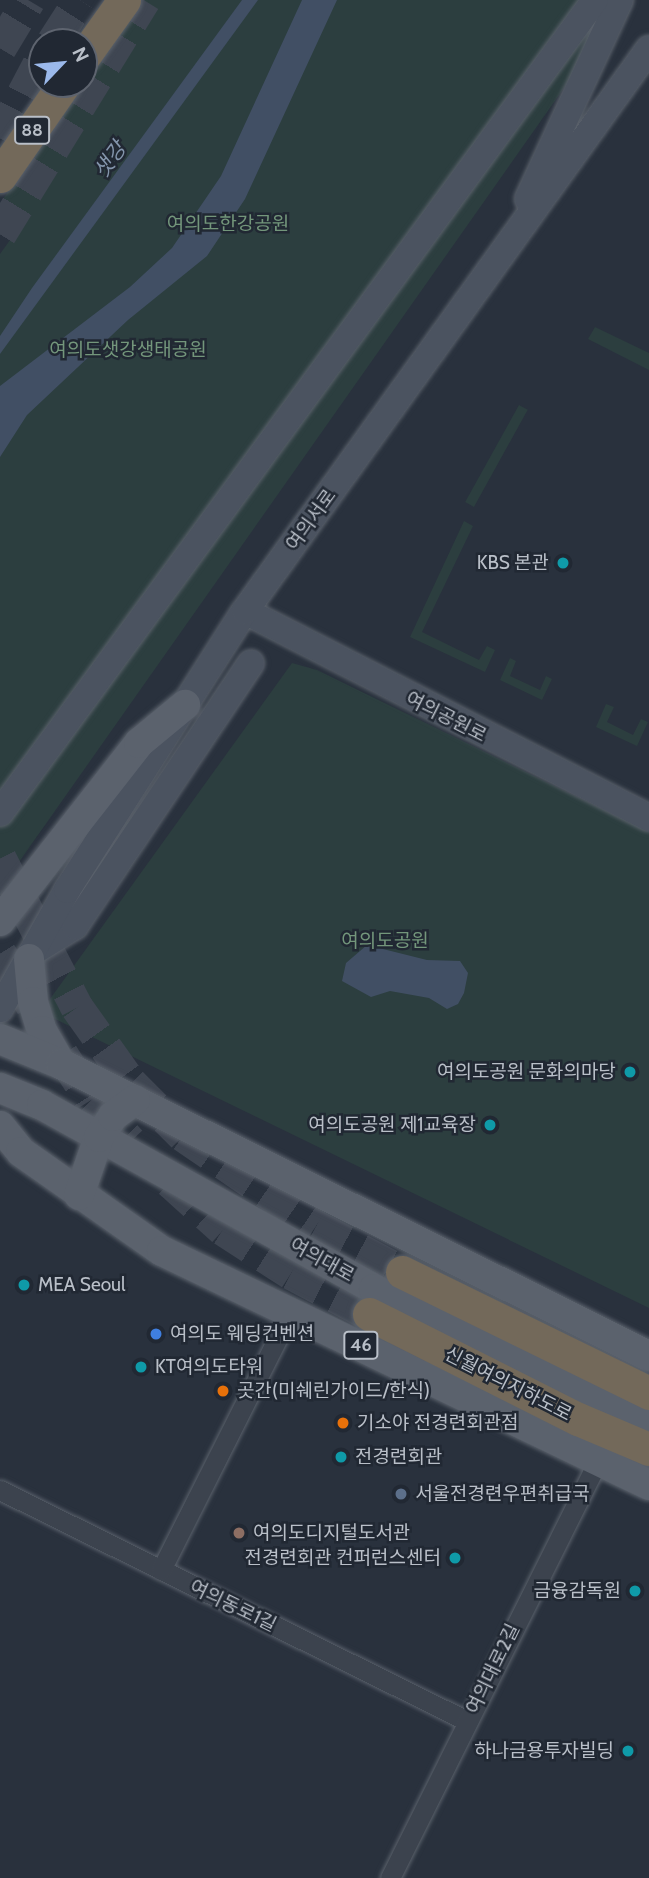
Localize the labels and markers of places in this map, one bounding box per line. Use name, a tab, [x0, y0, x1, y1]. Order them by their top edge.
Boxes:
place label: KBS 본관	[477, 552, 549, 574]
marker: KBS 본관	[555, 555, 571, 571]
place label: 여의도공원 문화의마당	[437, 1061, 616, 1083]
marker: 여의도공원 문화의마당	[622, 1064, 638, 1080]
place label: 여의도공원 제1교육장	[308, 1114, 476, 1136]
marker: 여의도공원 제1교육장	[482, 1117, 498, 1133]
place label: MEA Seoul	[38, 1274, 126, 1296]
marker: MEA Seoul	[16, 1277, 32, 1293]
place label: 여의도 웨딩컨벤션	[170, 1323, 314, 1345]
marker: 여의도 웨딩컨벤션	[148, 1326, 164, 1342]
place label: KT여의도타워	[155, 1356, 263, 1378]
marker: KT여의도타워	[133, 1359, 149, 1375]
place label: 곳간(미쉐린가이드/한식)	[237, 1380, 430, 1402]
marker: 곳간(미쉐린가이드/한식)	[215, 1383, 231, 1399]
place label: 기소야 전경련회관점	[357, 1412, 519, 1434]
marker: 기소야 전경련회관점	[335, 1415, 351, 1431]
place label: 전경련회관	[355, 1446, 442, 1468]
marker: 전경련회관	[333, 1449, 349, 1465]
place label: 서울전경련우편취급국	[415, 1483, 590, 1505]
marker: 서울전경련우편취급국	[393, 1486, 409, 1502]
place label: 여의도디지털도서관	[253, 1522, 410, 1544]
marker: 여의도디지털도서관	[231, 1525, 247, 1541]
place label: 전경련회관 컨퍼런스센터	[244, 1547, 441, 1569]
marker: 전경련회관 컨퍼런스센터	[447, 1550, 463, 1566]
place label: 금융감독원	[534, 1580, 621, 1602]
marker: 금융감독원	[627, 1583, 643, 1599]
place label: 하나금용투자빌딩	[474, 1740, 614, 1762]
marker: 하나금용투자빌딩	[620, 1743, 636, 1759]

